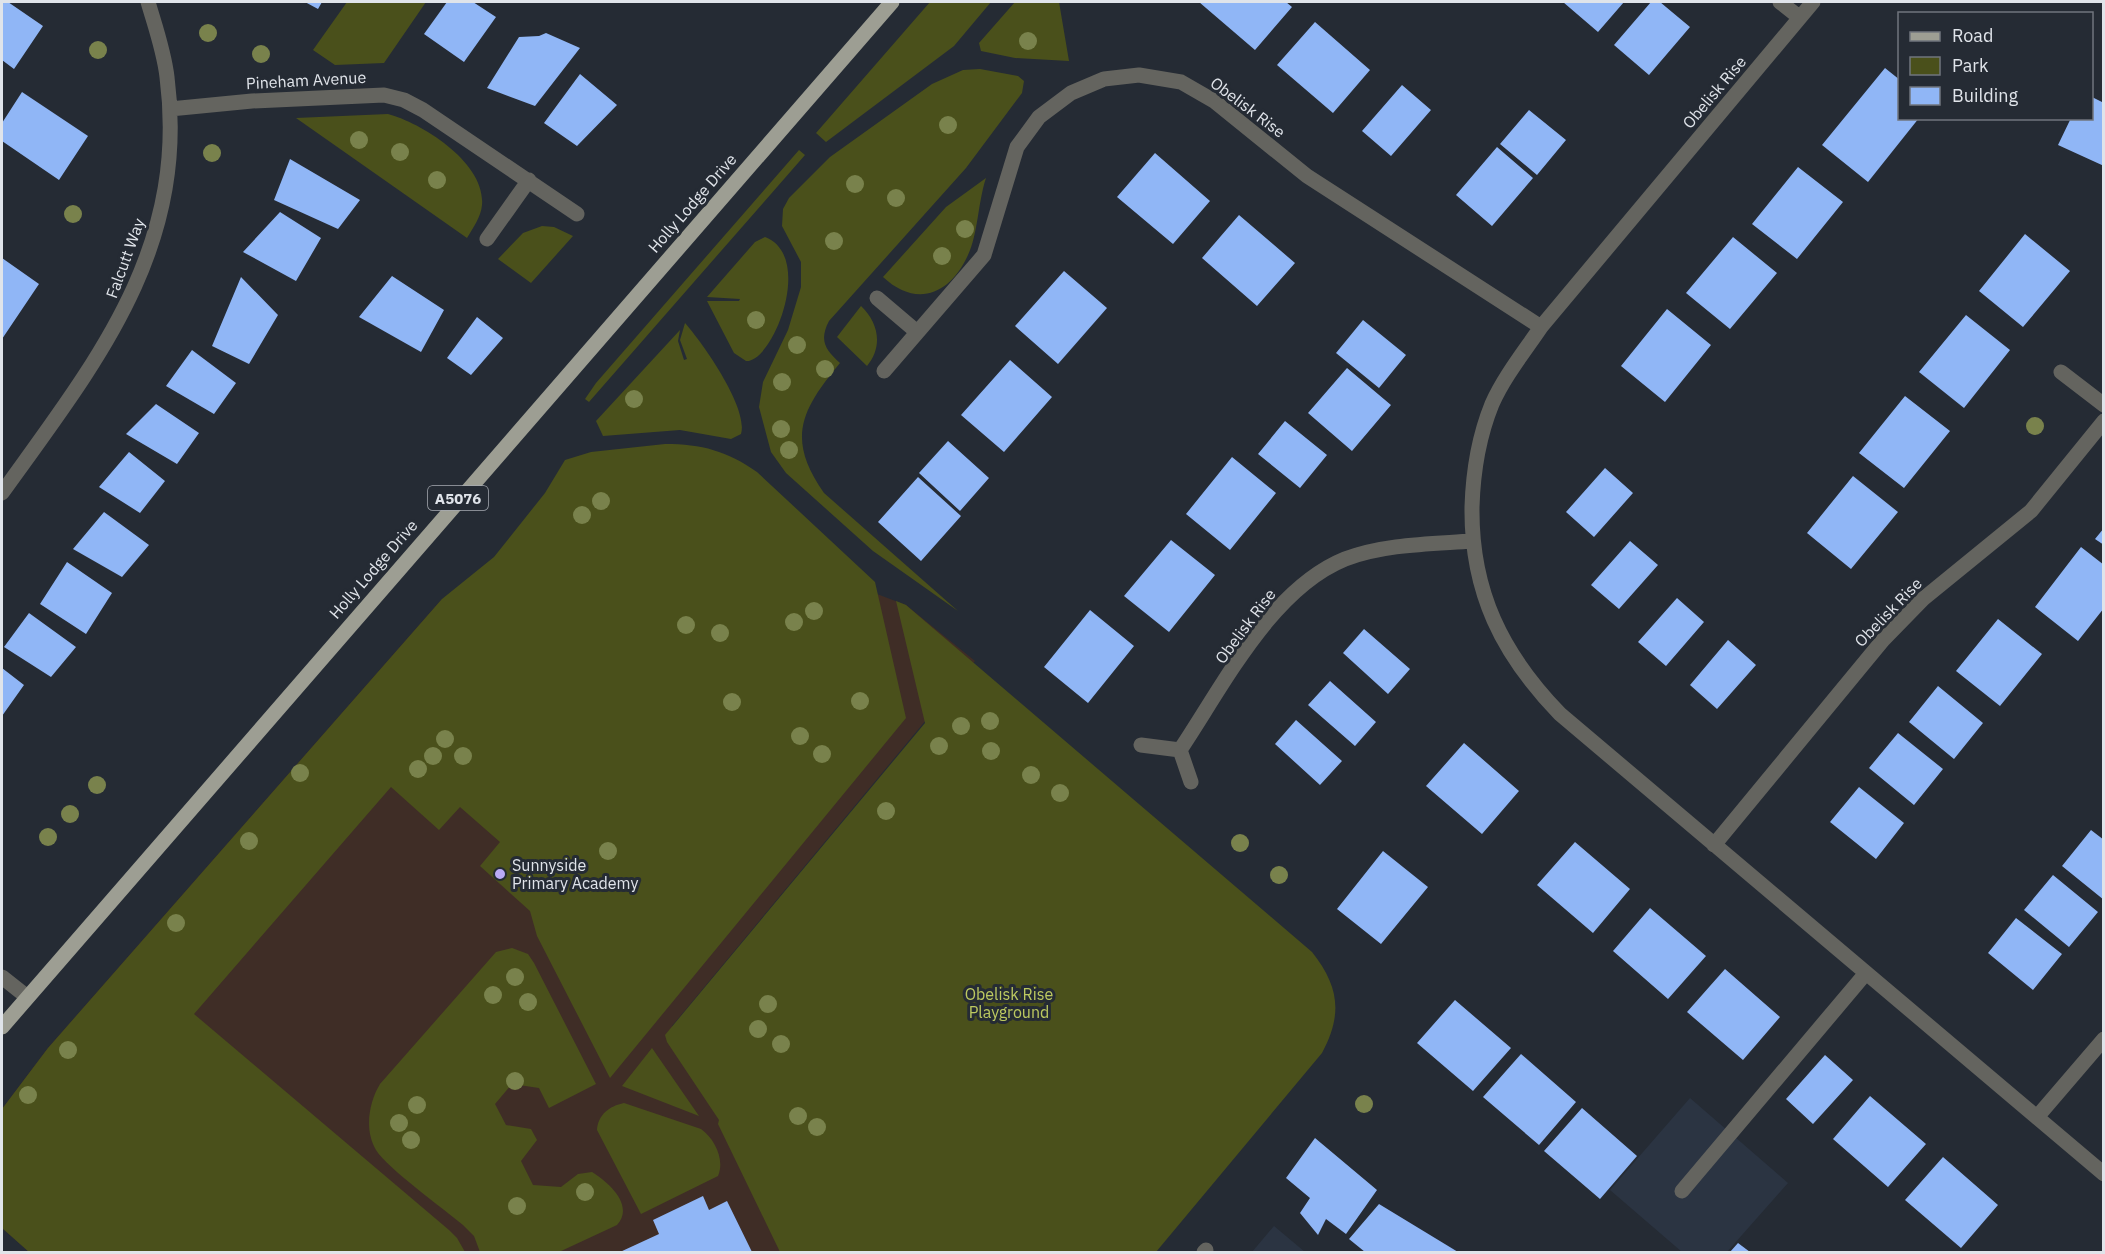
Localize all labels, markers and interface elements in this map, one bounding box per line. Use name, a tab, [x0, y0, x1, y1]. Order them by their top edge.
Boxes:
legend	[1898, 12, 2093, 120]
text: Road	[1952, 24, 1993, 47]
street label: Obelisk Rise	[1678, 51, 1750, 132]
text: Park	[1952, 54, 1989, 77]
street label: Pineham Avenue	[245, 67, 367, 93]
street label: Obelisk Rise	[1207, 72, 1290, 142]
text: Building	[1952, 84, 2019, 107]
street label: Holly Lodge Drive	[644, 149, 741, 257]
street label: Falcutt Way	[101, 215, 149, 301]
road number: A5076	[428, 486, 488, 510]
street label: Holly Lodge Drive	[325, 515, 422, 623]
street label: Obelisk Rise	[1850, 573, 1926, 651]
street label: Obelisk Rise	[1210, 584, 1280, 667]
place label: Sunnyside Primary Academy	[512, 855, 638, 893]
marker: Sunnyside Primary Academy	[493, 867, 507, 881]
park label: Obelisk Rise Playground	[965, 984, 1053, 1022]

